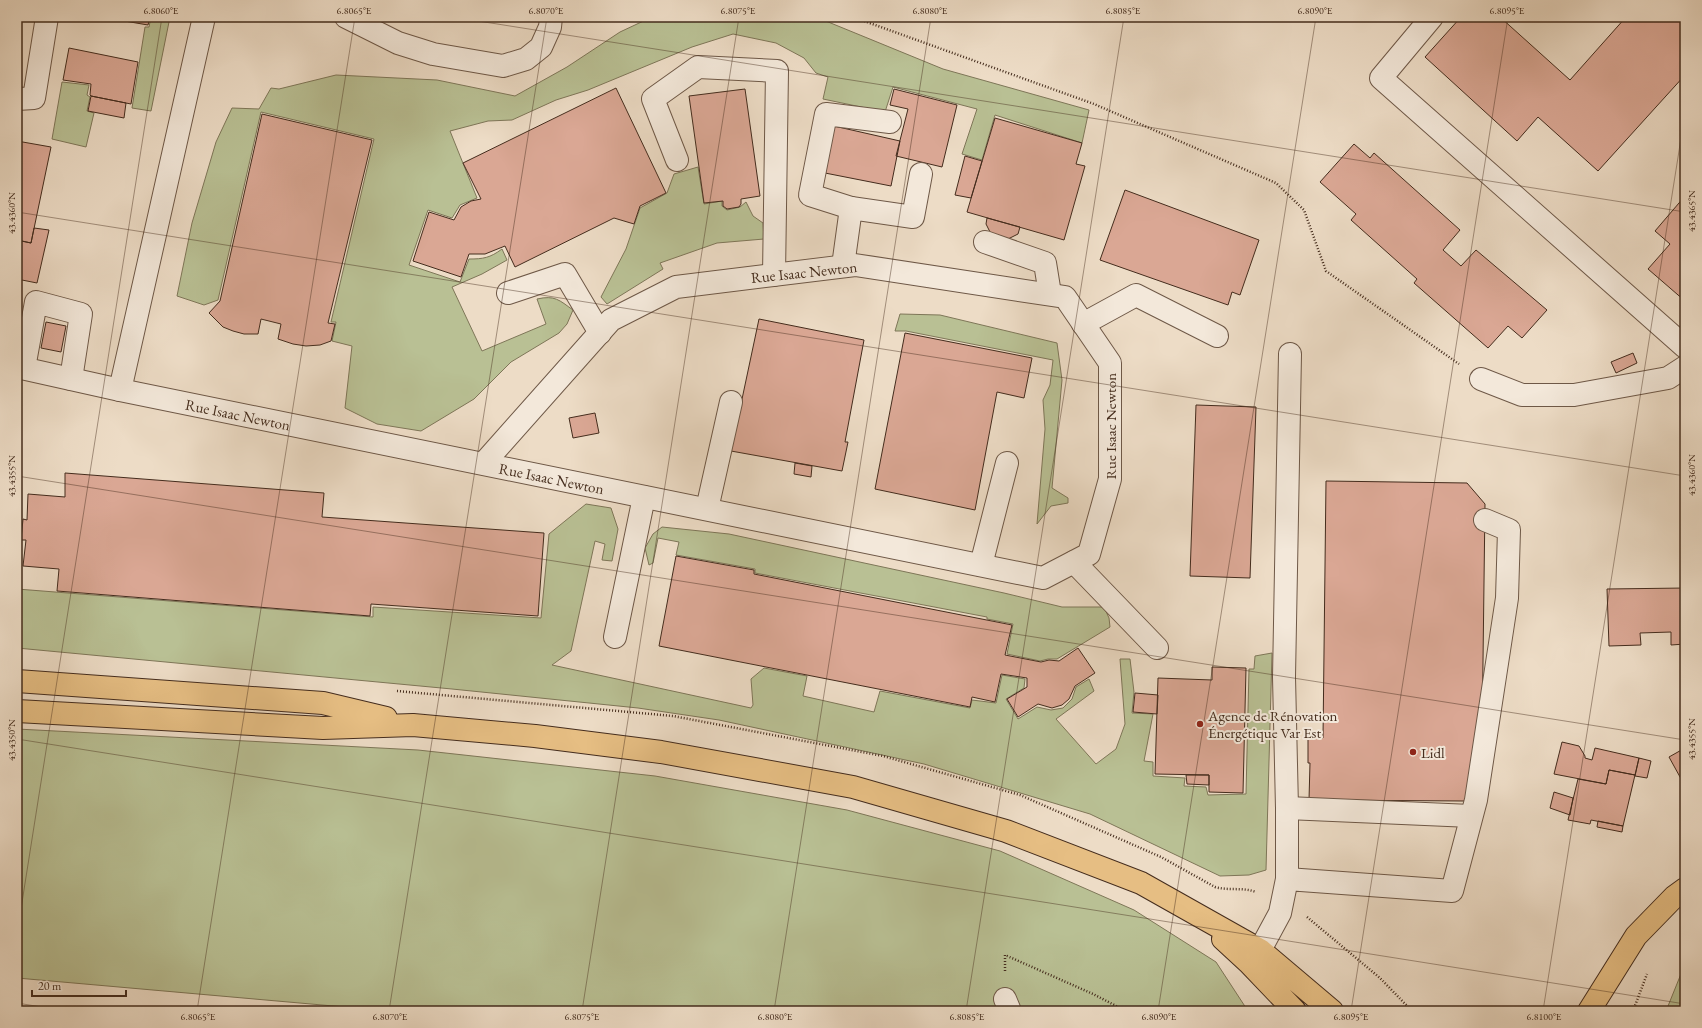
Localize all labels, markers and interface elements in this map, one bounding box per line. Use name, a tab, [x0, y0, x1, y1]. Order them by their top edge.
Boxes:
text: 6.8060°E	[144, 4, 179, 17]
text: 6.8065°E	[337, 4, 372, 17]
text: 6.8070°E	[529, 4, 564, 17]
text: 6.8075°E	[721, 4, 756, 17]
text: 6.8080°E	[913, 4, 948, 17]
text: 6.8085°E	[1106, 4, 1141, 17]
text: 6.8090°E	[1298, 4, 1333, 17]
text: 6.8095°E	[1490, 4, 1525, 17]
text: 43.4365°N	[1685, 190, 1698, 232]
text: 43.4360°N	[5, 192, 18, 234]
street label: Rue Isaac Newton	[750, 257, 858, 287]
street label: Rue Isaac Newton	[1101, 373, 1120, 480]
street label: Rue Isaac Newton	[184, 394, 292, 434]
text: 43.4360°N	[1685, 454, 1698, 496]
text: 43.4355°N	[5, 455, 18, 497]
street label: Rue Isaac Newton	[497, 458, 606, 498]
place label: Agence de Rénovation Énergétique Var Est	[1207, 706, 1338, 742]
text: 43.4355°N	[1685, 718, 1698, 760]
text: 43.4350°N	[5, 719, 18, 761]
marker: Agence de Rénovation Énergétique Var Est	[1195, 719, 1205, 729]
place label: Lidl	[1421, 743, 1445, 762]
marker: Lidl	[1408, 747, 1418, 757]
scale bar	[32, 972, 126, 998]
text: 20 m	[38, 978, 62, 994]
text: 6.8065°E	[181, 1010, 216, 1023]
text: 6.8070°E	[373, 1010, 408, 1023]
text: 6.8075°E	[565, 1010, 600, 1023]
text: 6.8080°E	[758, 1010, 793, 1023]
text: 6.8085°E	[950, 1010, 985, 1023]
text: 6.8090°E	[1142, 1010, 1177, 1023]
text: 6.8095°E	[1334, 1010, 1369, 1023]
text: 6.8100°E	[1527, 1010, 1562, 1023]

